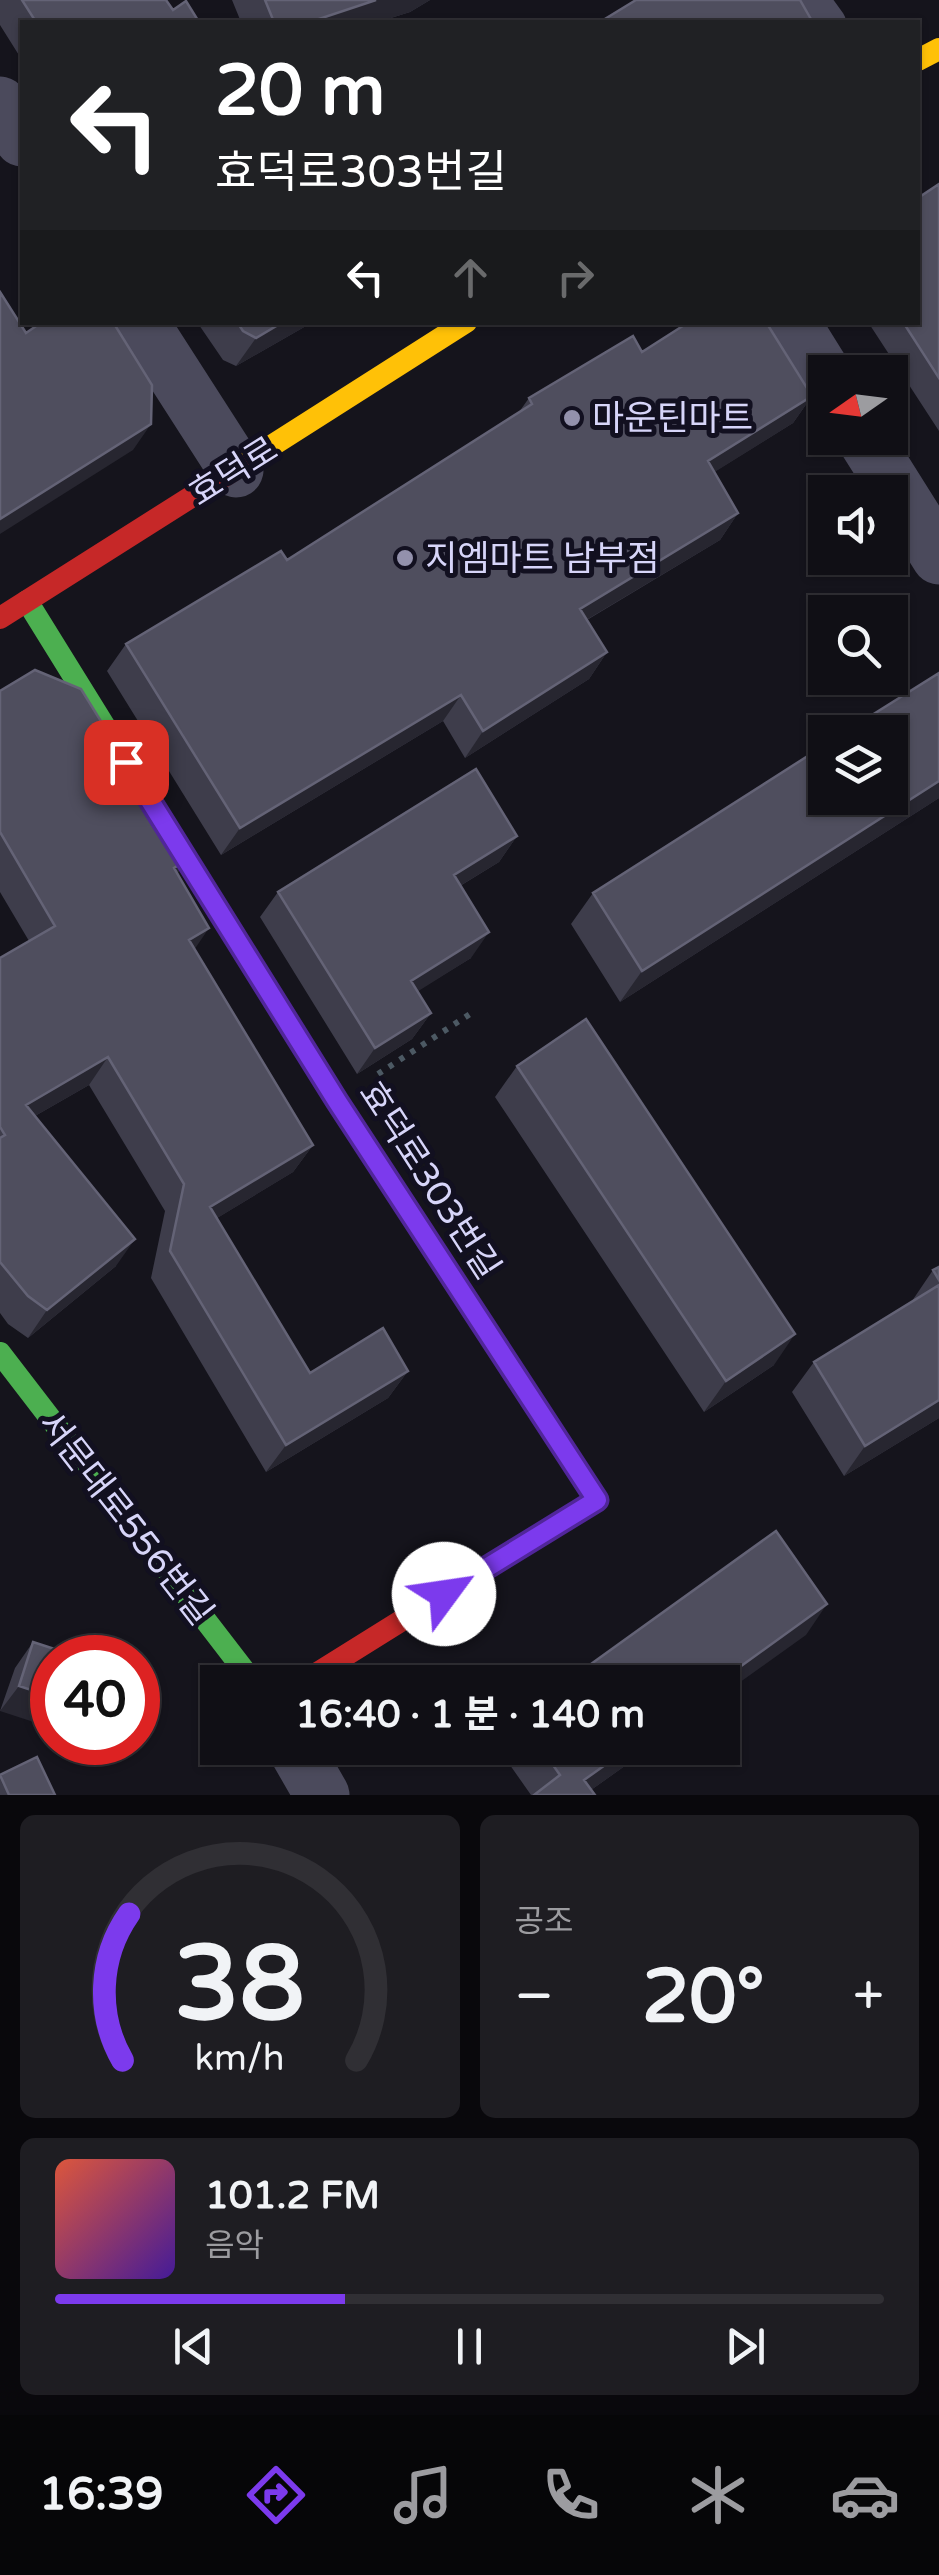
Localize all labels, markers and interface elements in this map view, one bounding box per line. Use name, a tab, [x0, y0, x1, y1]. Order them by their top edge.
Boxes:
text: 20 m	[215, 50, 385, 134]
icon: left	[50, 60, 180, 190]
text: 효덕로303번길	[215, 146, 507, 200]
icon: left	[338, 250, 393, 305]
icon: ahead	[443, 250, 498, 305]
icon: right	[548, 250, 603, 305]
north arrow	[808, 355, 908, 455]
map controls	[808, 355, 908, 815]
place label: 마운틴마트	[592, 398, 753, 440]
marker: 마운틴마트	[561, 407, 583, 429]
street label: 효덕로	[181, 428, 286, 515]
button: sound	[808, 475, 908, 575]
place label: 지엠마트 남부점	[425, 538, 660, 580]
marker: 지엠마트 남부점	[394, 547, 416, 569]
button: search	[808, 595, 908, 695]
button: layers	[808, 715, 908, 815]
pin	[84, 720, 169, 805]
icon: arrive	[99, 735, 154, 790]
street label: 효덕로303번길	[350, 1074, 509, 1287]
street label: 서문대로556번길	[29, 1404, 222, 1634]
position arrow	[392, 1542, 496, 1646]
speed limit sign: 40	[30, 1635, 160, 1765]
text: 16:40 · 1 분 · 140 m	[295, 1692, 645, 1738]
text: 공조	[515, 1903, 573, 1941]
text: 38	[174, 1923, 305, 2048]
text: 20°	[642, 1952, 765, 2042]
text: −	[515, 1964, 554, 2030]
text: +	[853, 1964, 884, 2030]
text: km/h	[195, 2037, 285, 2080]
text: 101.2 FM	[205, 2173, 380, 2219]
text: 음악	[205, 2227, 264, 2265]
icon: previous	[166, 2319, 221, 2374]
icon: pause	[442, 2319, 497, 2374]
icon: next	[718, 2319, 773, 2374]
icon: directions	[241, 2460, 311, 2530]
icon: music	[388, 2460, 458, 2530]
icon: phone	[536, 2460, 606, 2530]
icon: climate	[683, 2460, 753, 2530]
icon: car	[830, 2460, 900, 2530]
text: 16:39	[39, 2468, 163, 2522]

